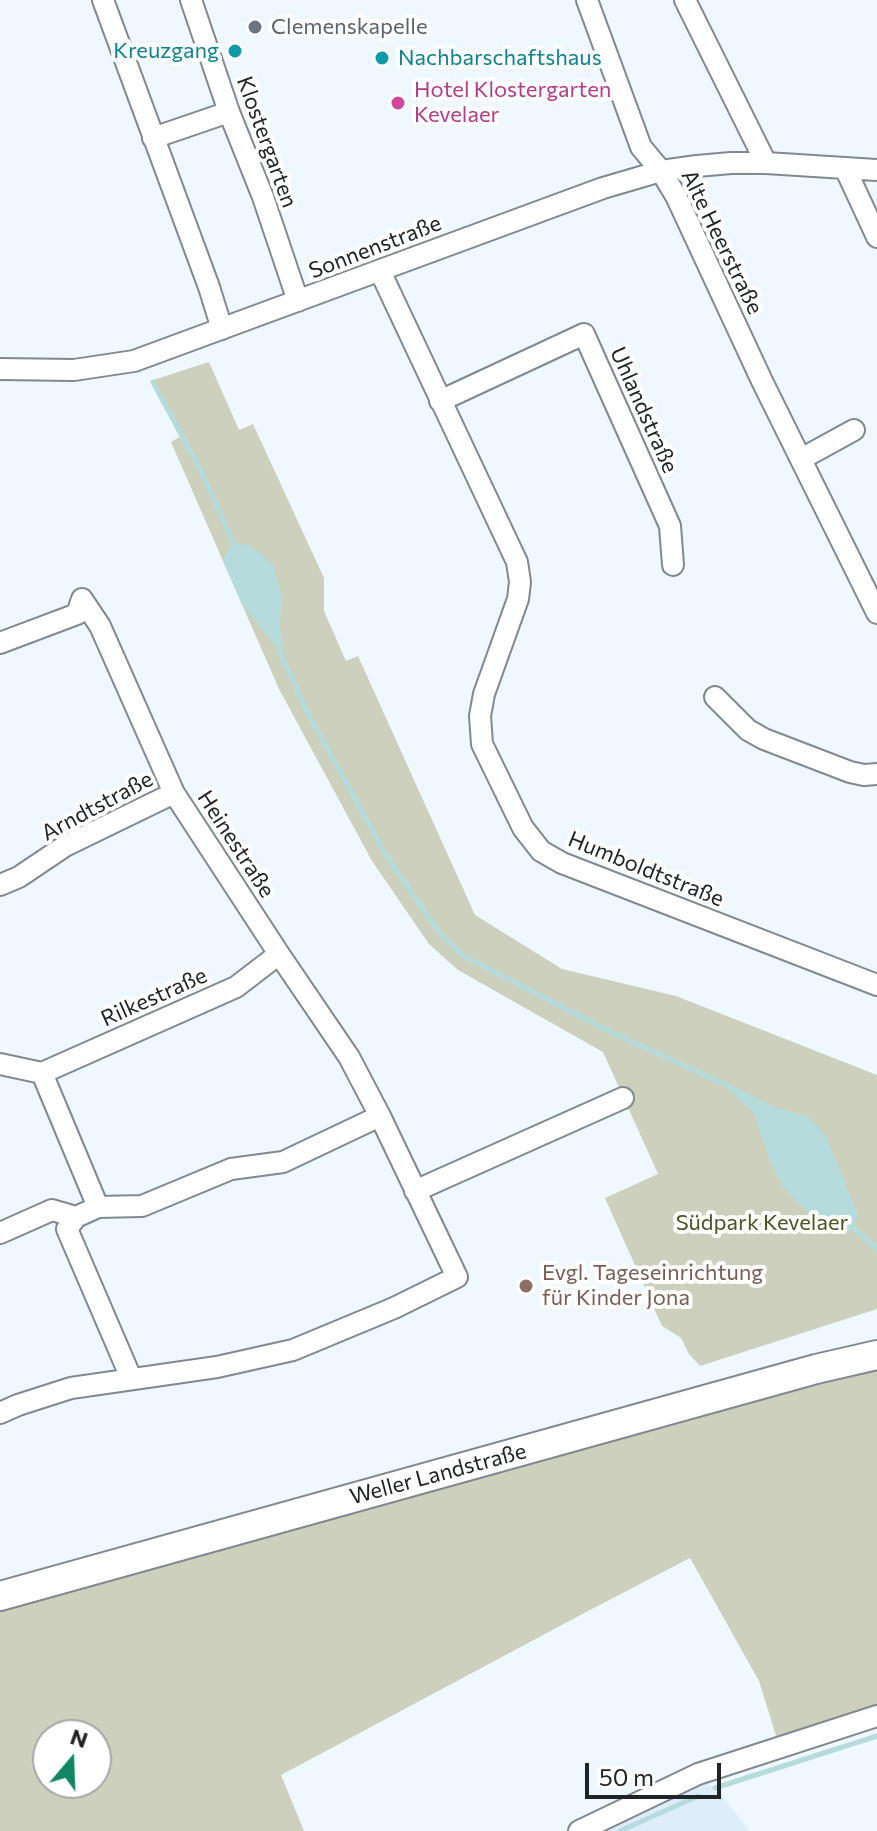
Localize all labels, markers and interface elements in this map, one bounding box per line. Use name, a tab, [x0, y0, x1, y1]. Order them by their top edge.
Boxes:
place label: Clemenskapelle	[271, 14, 428, 40]
marker: Clemenskapelle	[246, 18, 264, 36]
place label: Kreuzgang	[113, 38, 219, 64]
marker: Kreuzgang	[226, 42, 244, 60]
place label: Nachbarschaftshaus	[398, 45, 602, 71]
marker: Nachbarschaftshaus	[373, 49, 391, 67]
street label: Klostergarten	[231, 73, 303, 211]
place label: Hotel Klostergarten Kevelaer	[414, 77, 611, 128]
marker: Hotel Klostergarten Kevelaer	[389, 94, 407, 112]
street label: Alte Heerstraße	[676, 165, 768, 319]
street label: Sonnenstraße	[305, 210, 445, 284]
street label: Uhlandstraße	[604, 343, 684, 477]
street label: Arndtstraße	[37, 766, 157, 846]
street label: Heinestraße	[192, 786, 280, 902]
street label: Humboldtstraße	[564, 826, 728, 912]
street label: Rilkestraße	[97, 962, 211, 1032]
park label: Südpark Kevelaer	[676, 1210, 848, 1236]
place label: Evgl. Tageseinrichtung für Kinder Jona	[542, 1260, 763, 1312]
marker: Evgl. Tageseinrichtung für Kinder Jona	[517, 1277, 535, 1295]
street label: Weller Landstraße	[347, 1438, 529, 1510]
north arrow	[32, 1719, 112, 1799]
text: N	[67, 1722, 92, 1753]
scale bar	[589, 1747, 725, 1797]
text: 50 m	[599, 1762, 654, 1791]

